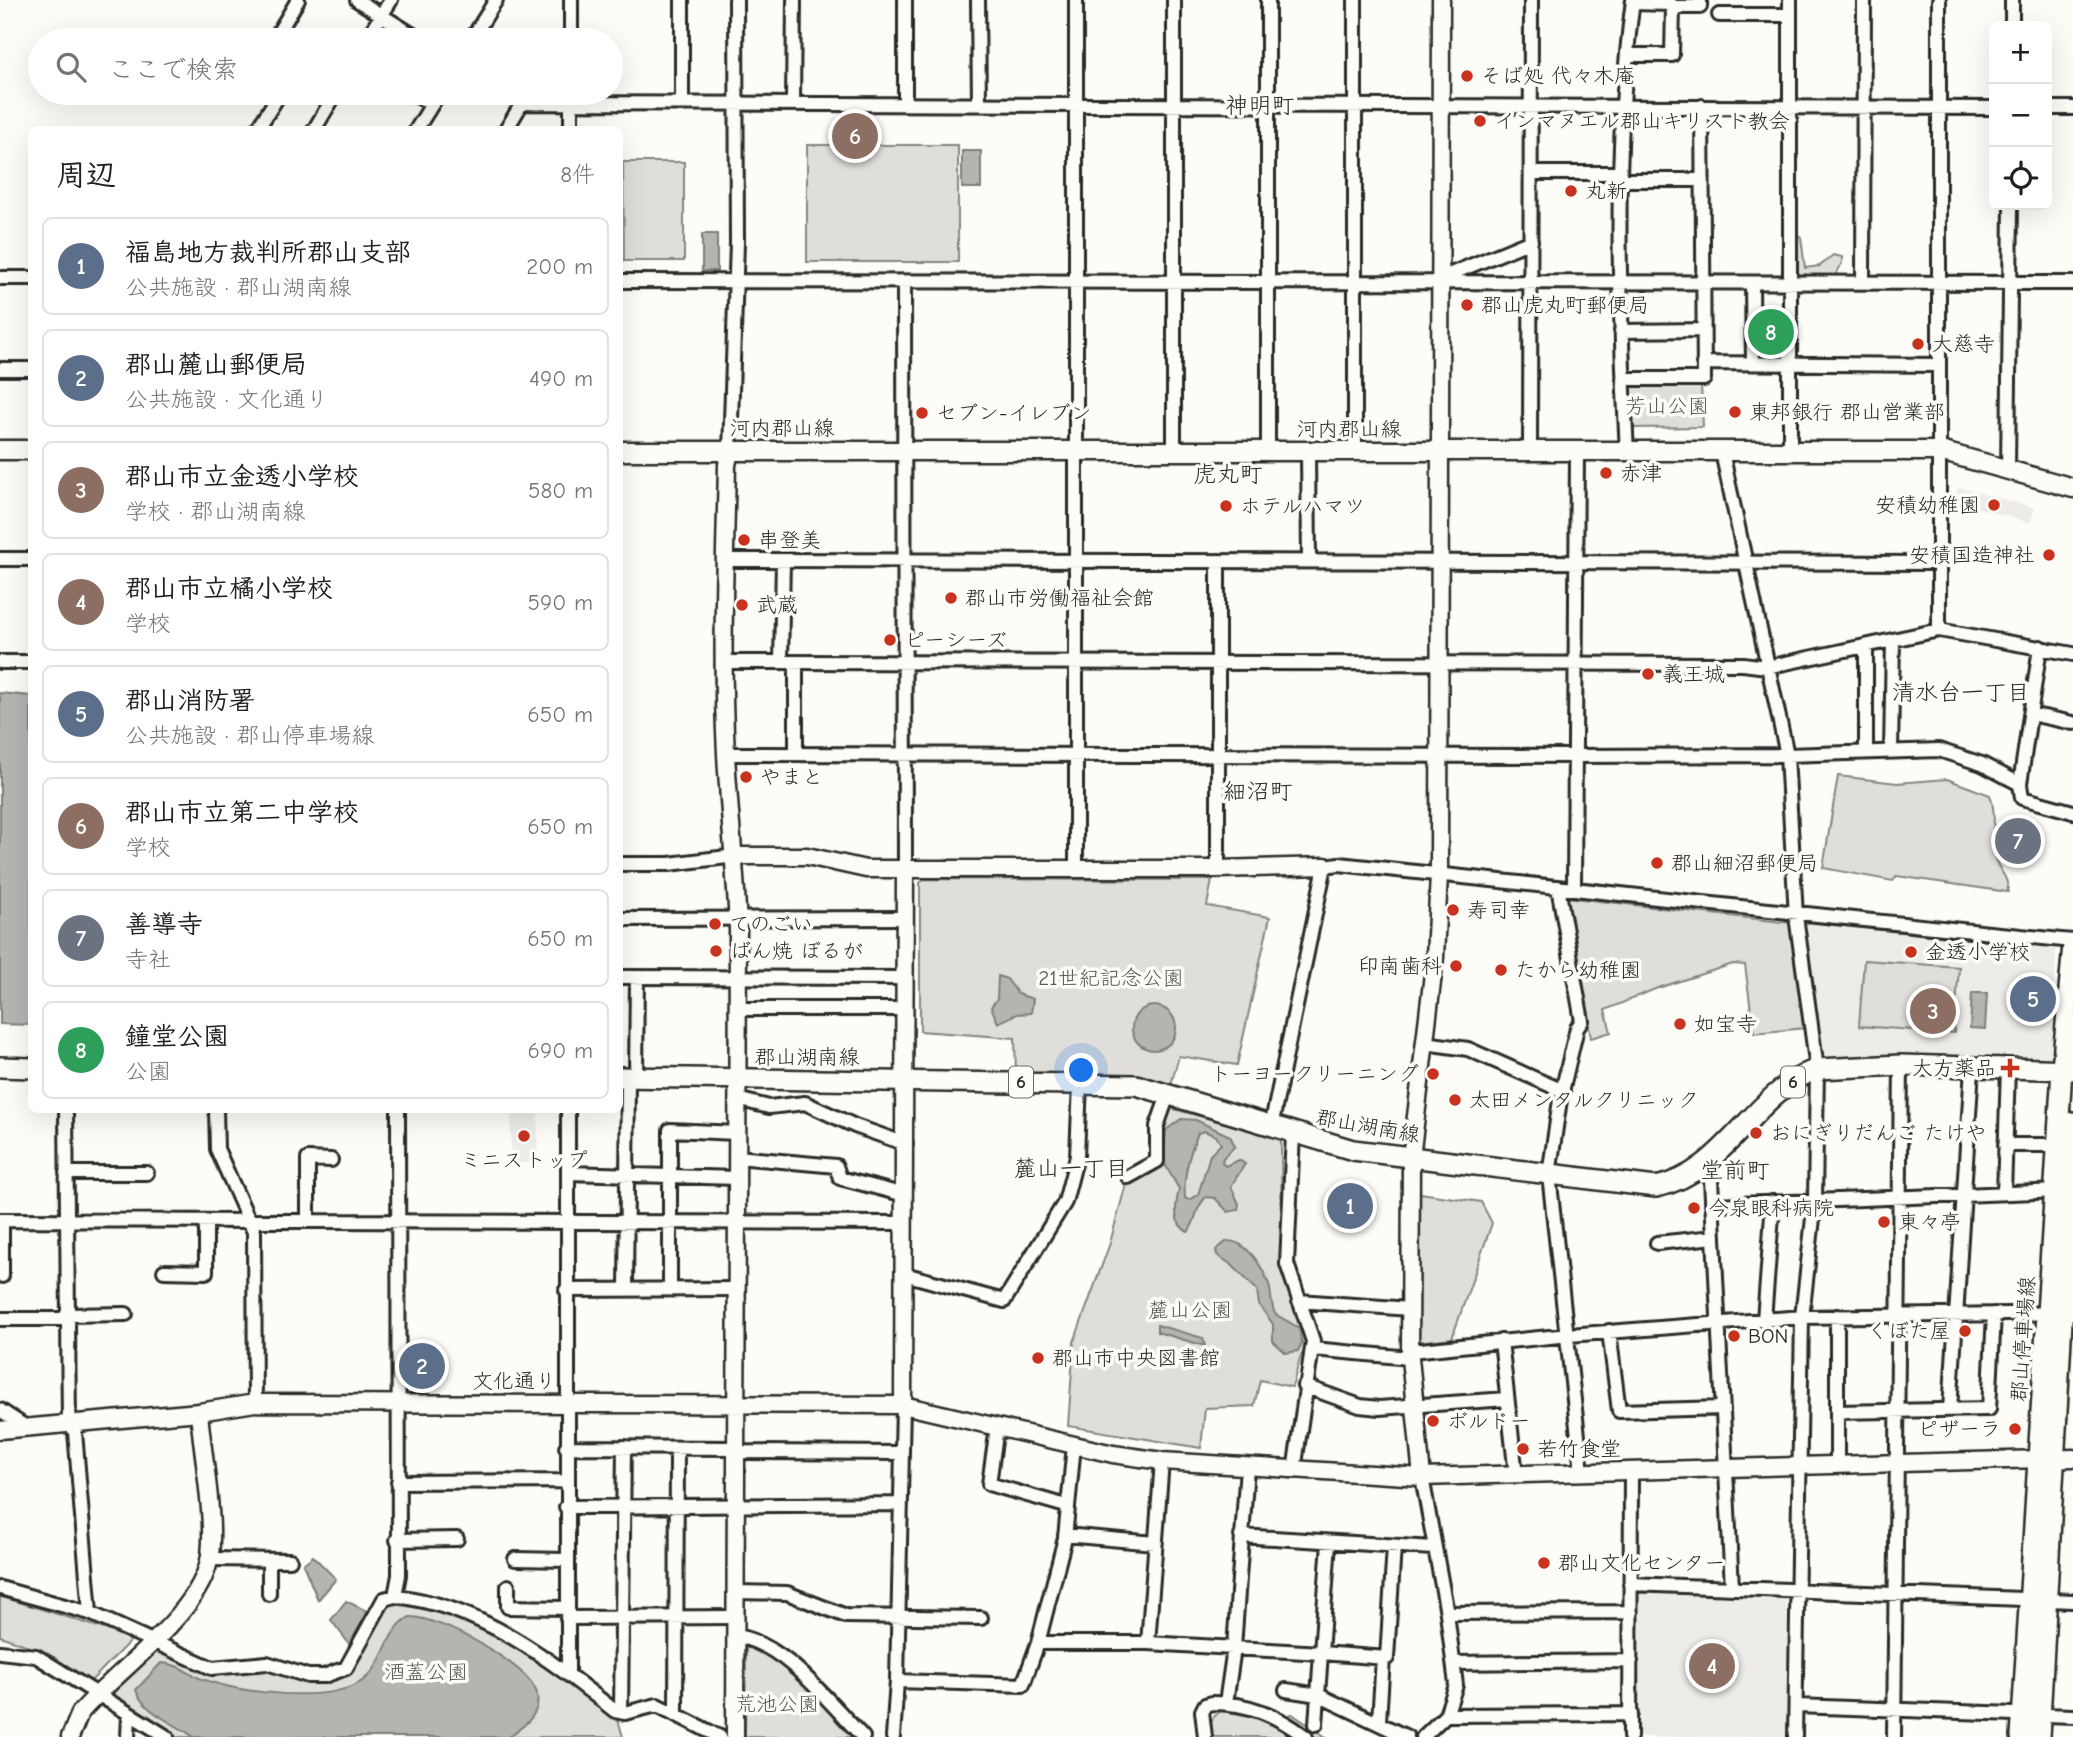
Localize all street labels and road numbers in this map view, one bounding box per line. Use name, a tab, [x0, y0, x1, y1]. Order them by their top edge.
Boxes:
street label: 河内郡山線	[730, 416, 835, 440]
street label: 河内郡山線	[1297, 417, 1402, 441]
street label: 郡山湖南線	[755, 1045, 860, 1069]
road number: 6	[1009, 1066, 1033, 1098]
road number: 6	[1781, 1066, 1805, 1098]
street label: 郡山湖南線	[1314, 1105, 1422, 1147]
street label: 郡山停車場線	[2007, 1275, 2039, 1403]
street label: 文化通り	[472, 1369, 556, 1393]

